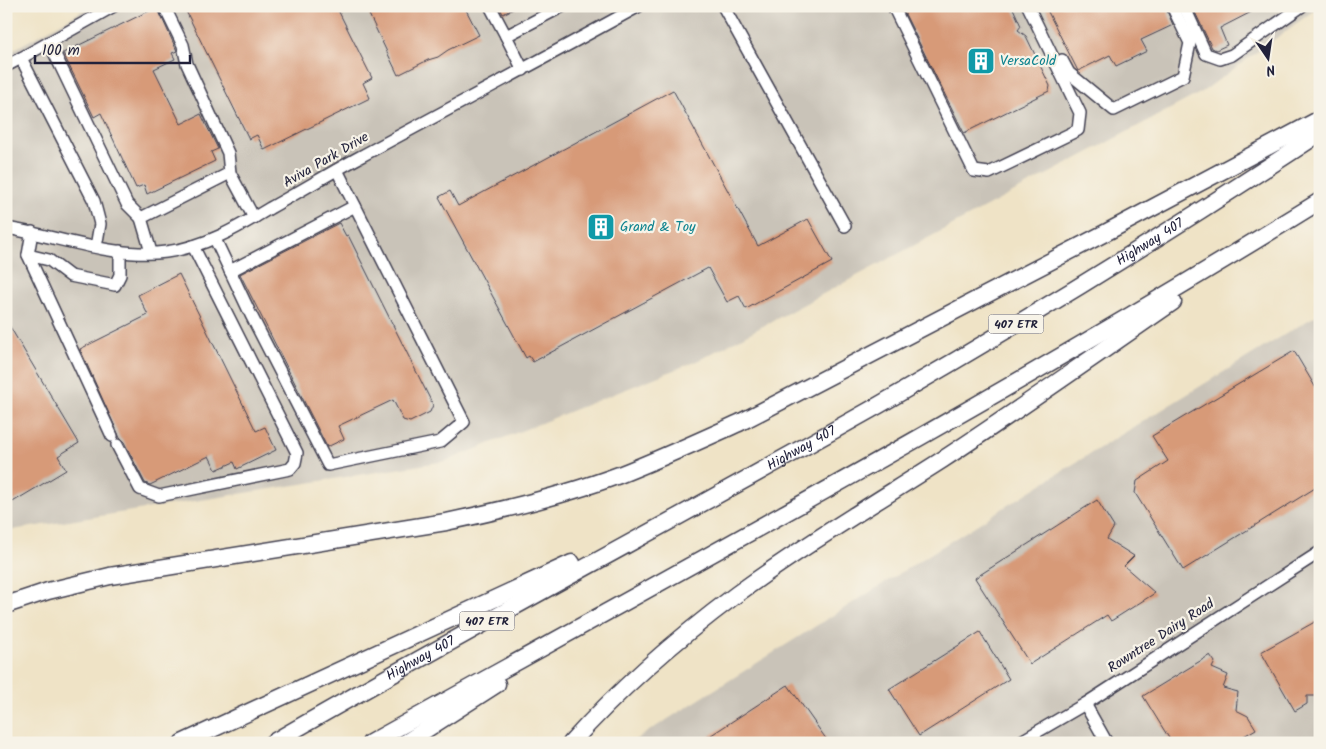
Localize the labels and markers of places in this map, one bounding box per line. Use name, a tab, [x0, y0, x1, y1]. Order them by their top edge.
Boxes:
building icon: VersaCold	[966, 46, 996, 76]
place label: VersaCold	[1000, 50, 1057, 72]
building icon: Grand & Toy	[586, 212, 616, 242]
place label: Grand & Toy	[620, 216, 696, 238]

